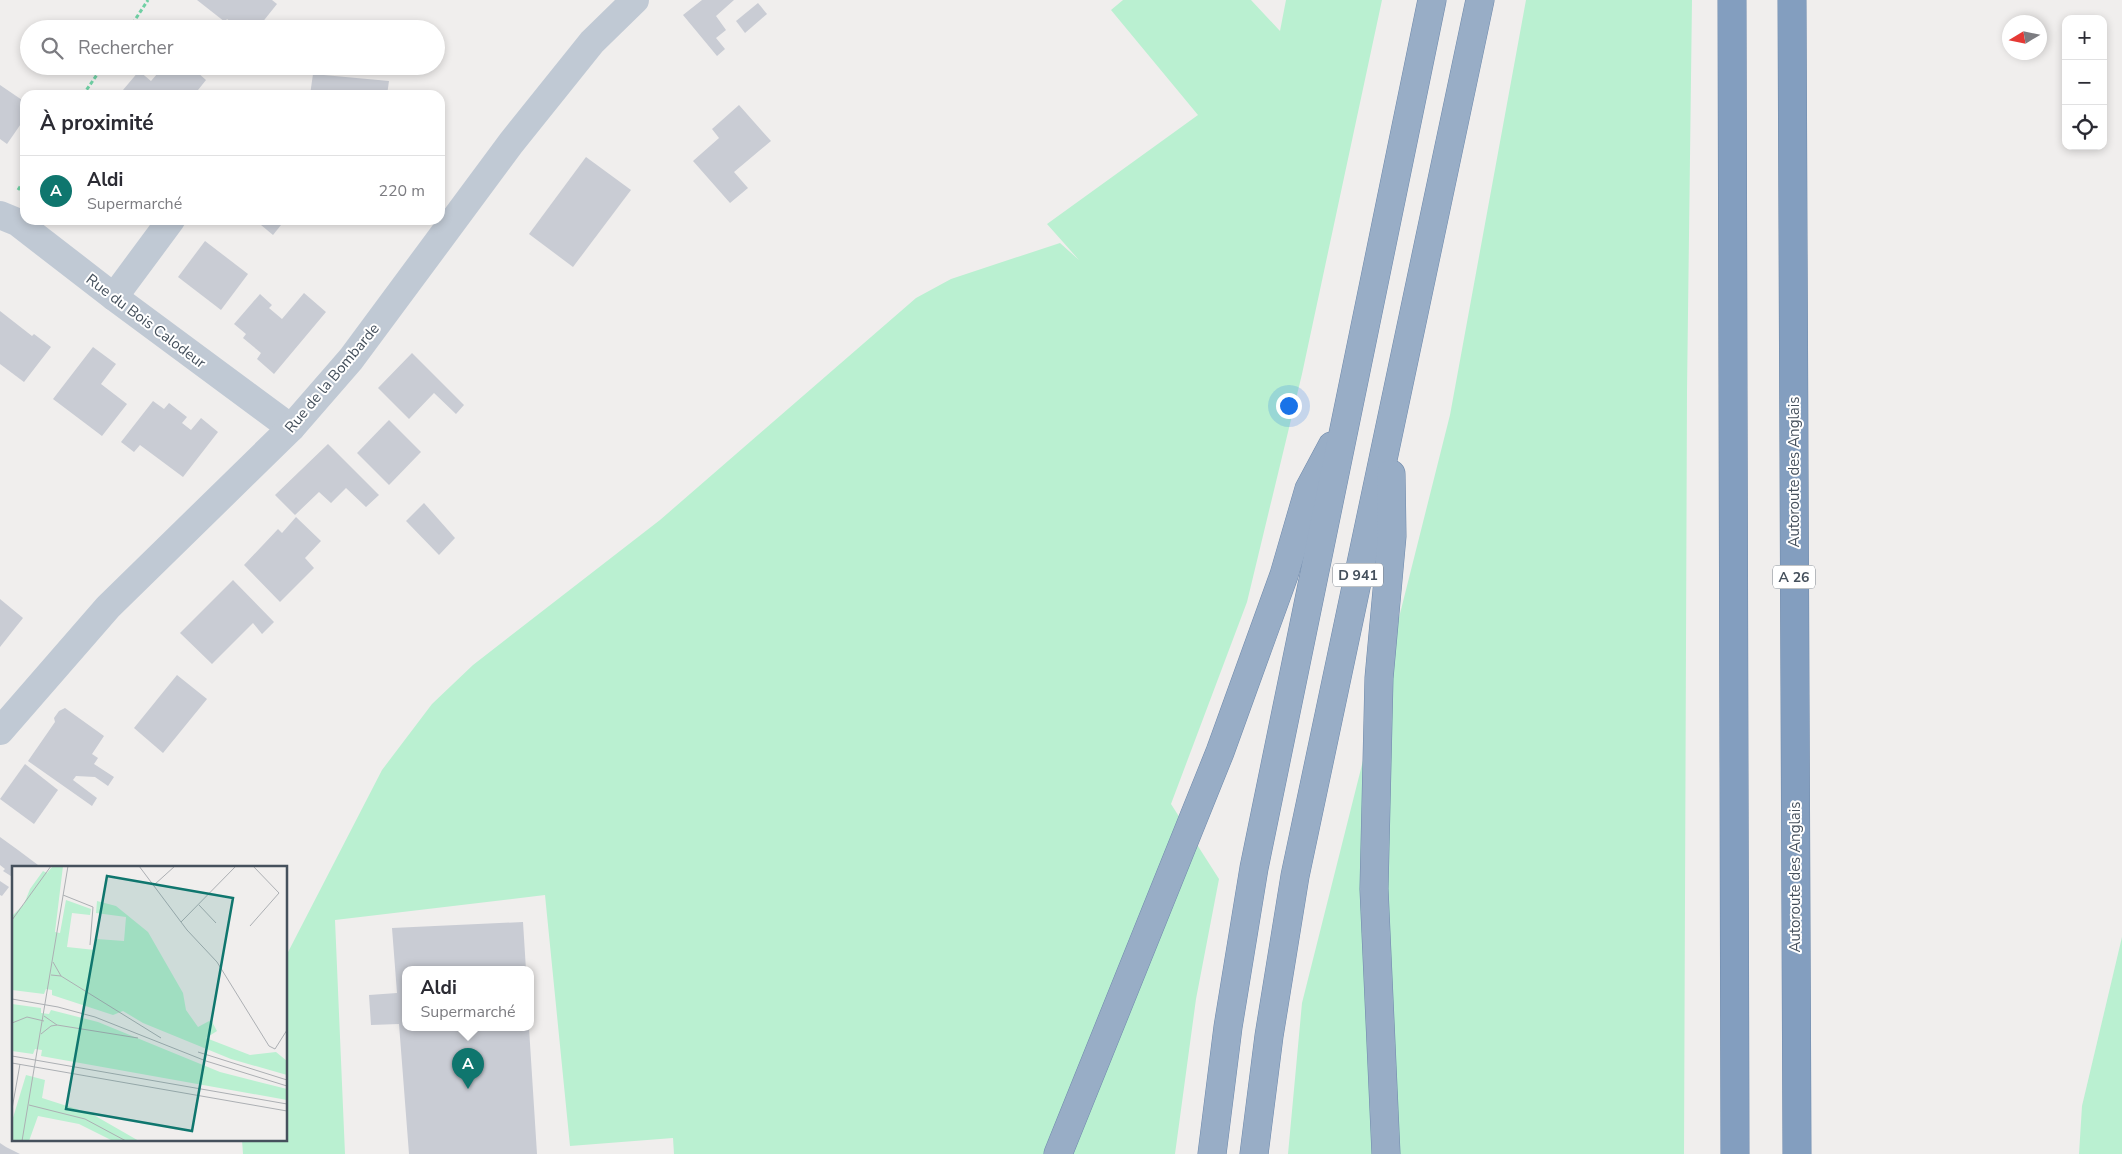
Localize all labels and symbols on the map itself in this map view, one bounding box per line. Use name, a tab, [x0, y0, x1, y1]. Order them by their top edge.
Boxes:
north arrow	[2002, 15, 2047, 60]
street label: Rue du Bois Calodeur	[82, 269, 211, 373]
street label: Rue de la Bombarde	[280, 319, 384, 437]
your location	[1276, 393, 1302, 419]
street label: Autoroute des Anglais	[1784, 396, 1804, 548]
road number: D 941	[1333, 564, 1383, 586]
road number: A 26	[1773, 566, 1815, 588]
street label: Autoroute des Anglais	[1785, 801, 1805, 953]
inset map	[12, 866, 288, 1142]
pin: A	[452, 1048, 484, 1089]

